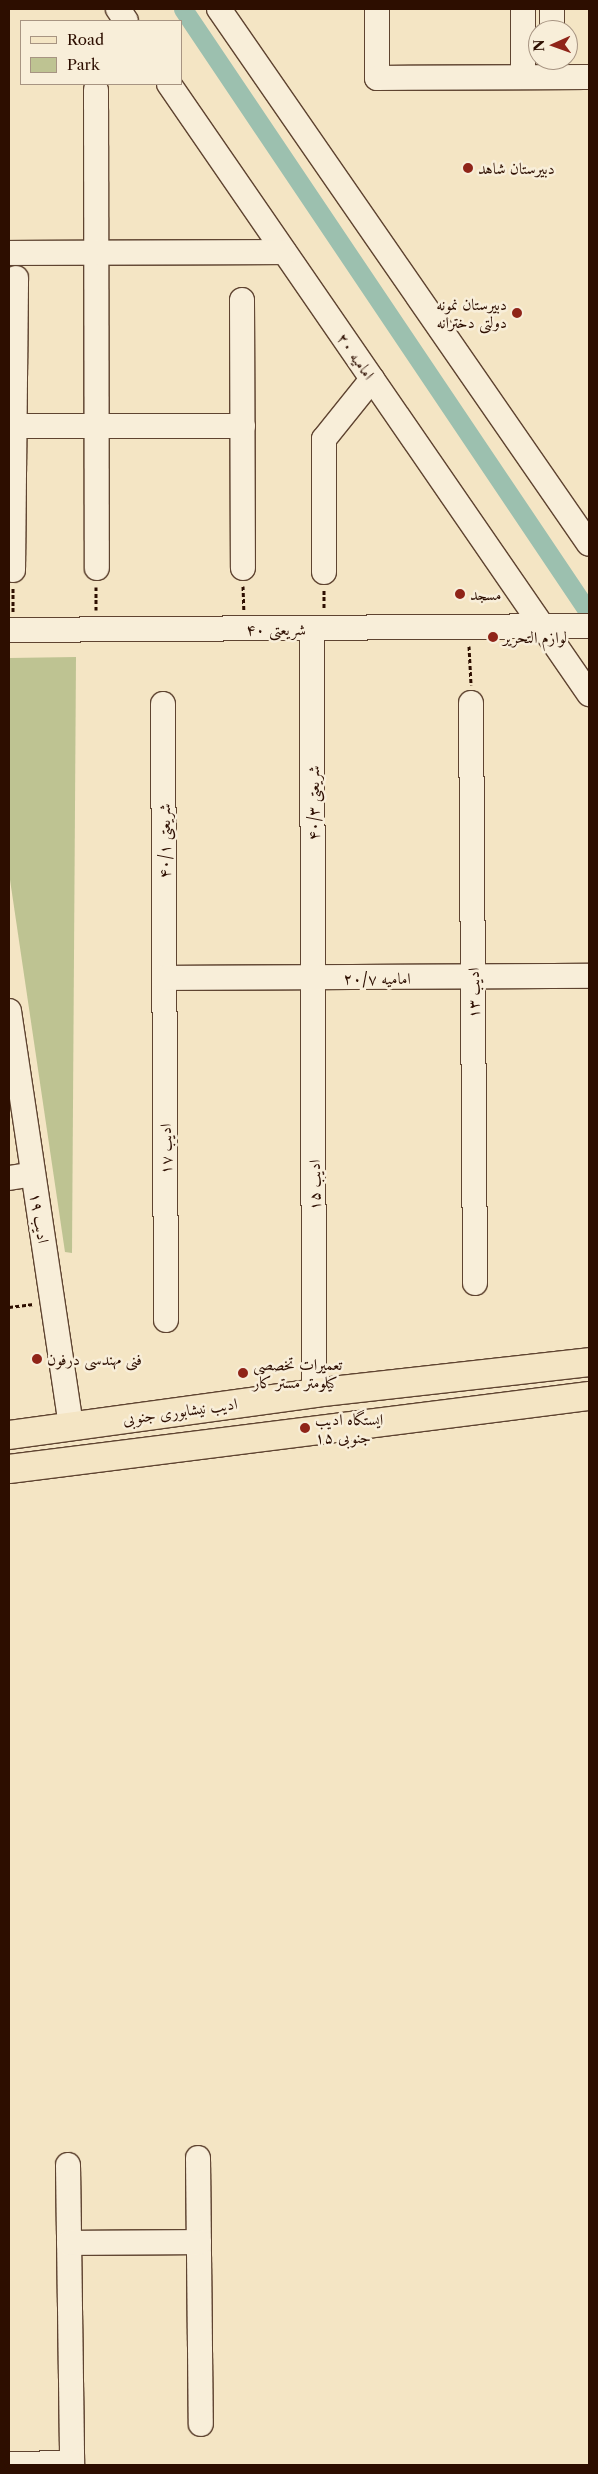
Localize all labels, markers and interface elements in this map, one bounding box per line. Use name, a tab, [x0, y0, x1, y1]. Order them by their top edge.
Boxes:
legend	[20, 20, 182, 85]
north arrow	[528, 20, 578, 70]
text: Road	[67, 30, 104, 49]
text: N	[530, 39, 548, 52]
text: Park	[67, 55, 100, 74]
place label: دبیرستان شاهد	[478, 158, 555, 178]
marker: دبیرستان شاهد	[462, 162, 474, 174]
place label: دبیرستان نمونه دولتی دخترانه	[436, 294, 507, 332]
marker: دبیرستان نمونه دولتی دخترانه	[511, 307, 523, 319]
street label: امامیه ۲۰	[333, 329, 379, 383]
place label: مسجد	[470, 584, 501, 604]
marker: مسجد	[454, 588, 466, 600]
street label: شریعتی ۴۰	[246, 619, 306, 639]
place label: لوازم التحریر	[503, 627, 567, 647]
marker: لوازم التحریر	[487, 631, 499, 643]
street label: شریعتی ۴۰/۳	[303, 766, 323, 840]
street label: شریعتی ۴۰/۱	[154, 804, 174, 878]
street label: امامیه ۲۰/۷	[343, 968, 411, 988]
street label: ادیب ۱۳	[463, 968, 483, 1018]
street label: ادیب ۱۷	[155, 1124, 175, 1174]
street label: ادیب ۱۵	[304, 1160, 324, 1210]
street label: ادیب ۱۹	[27, 1191, 53, 1245]
place label: فنی مهندسی درفون	[47, 1349, 142, 1369]
marker: فنی مهندسی درفون	[31, 1353, 43, 1365]
place label: تعمیرات تخصصی کیلومتر مستر کار	[253, 1354, 342, 1392]
marker: تعمیرات تخصصی کیلومتر مستر کار	[237, 1367, 249, 1379]
street label: ادیب نیشابوری جنوبی	[121, 1393, 239, 1429]
place label: ایستگاه ادیب جنوبی ۱۵	[315, 1409, 383, 1447]
marker: ایستگاه ادیب جنوبی ۱۵	[299, 1422, 311, 1434]

